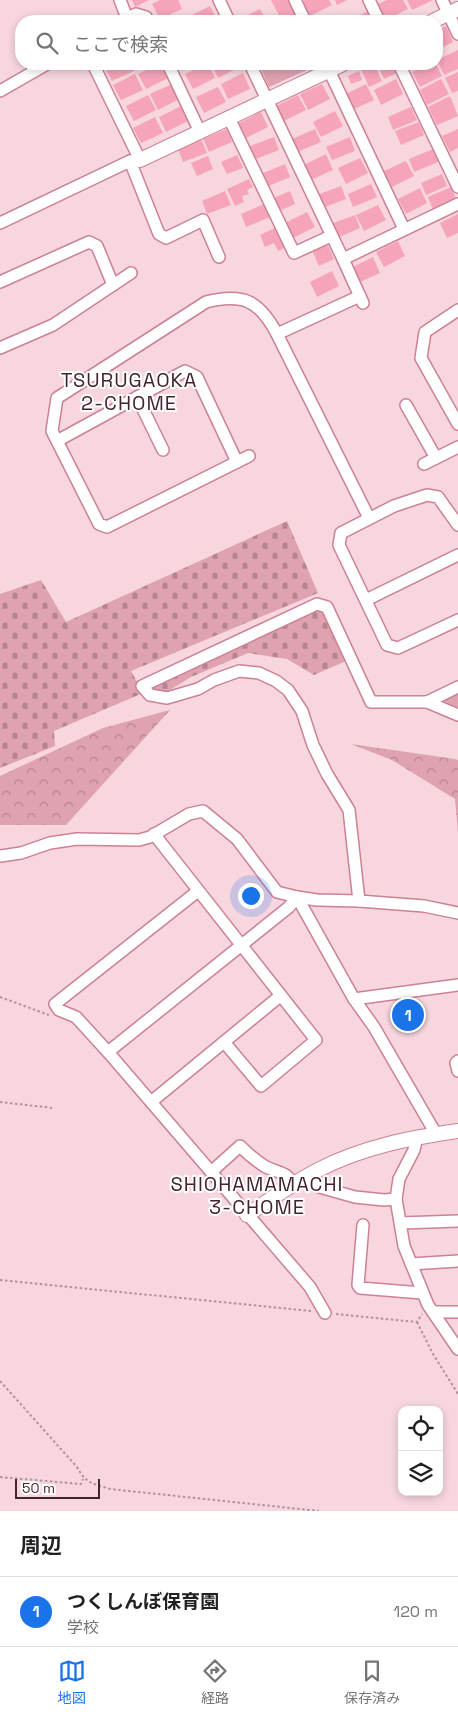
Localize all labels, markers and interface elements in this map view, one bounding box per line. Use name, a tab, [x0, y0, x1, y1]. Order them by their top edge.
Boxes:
search box	[15, 15, 443, 70]
icon: search	[33, 29, 61, 57]
text: ここで検索	[73, 32, 168, 57]
district label: TSURUGAOKA 2-CHOME	[61, 367, 197, 416]
your location	[238, 883, 264, 909]
pin: 1	[392, 996, 424, 1034]
district label: SHIOHAMAMACHI 3-CHOME	[171, 1171, 343, 1220]
map controls	[398, 1406, 443, 1496]
button: locate	[398, 1406, 443, 1451]
button: layers	[398, 1451, 443, 1496]
scale bar	[15, 1476, 100, 1499]
text: 50 m	[22, 1479, 55, 1497]
text: 周辺	[20, 1532, 62, 1559]
text: つくしんぼ保育園	[67, 1589, 219, 1614]
text: 1	[32, 1601, 40, 1622]
text: 120 m	[394, 1601, 438, 1622]
text: 学校	[67, 1617, 99, 1638]
tab: 地図	[58, 1657, 86, 1707]
tab: 経路	[201, 1657, 229, 1707]
tab: 保存済み	[344, 1657, 400, 1707]

